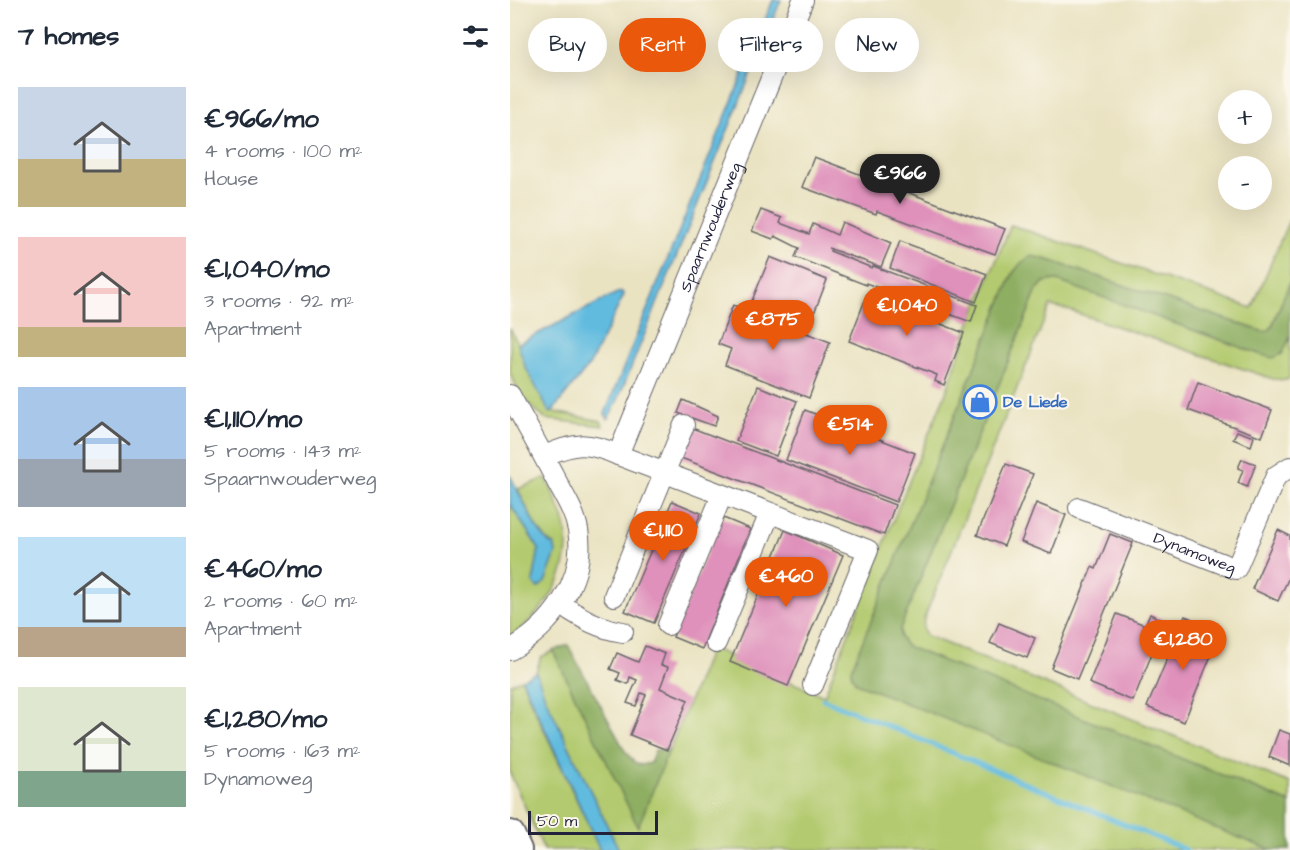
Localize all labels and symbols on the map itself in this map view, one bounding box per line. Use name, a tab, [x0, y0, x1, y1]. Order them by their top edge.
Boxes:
pin: €966	[864, 154, 936, 205]
street label: Spaarnwouderweg	[674, 159, 748, 295]
pin: €1,040	[858, 286, 956, 337]
pin: €875	[737, 300, 809, 351]
shop icon: De Liede	[962, 384, 998, 420]
place label: De Liede	[1003, 391, 1068, 413]
pin: €514	[814, 405, 886, 456]
pin: €1,110	[614, 511, 712, 562]
street label: Dynamoweg	[1150, 527, 1239, 580]
pin: €460	[750, 557, 822, 608]
pin: €1,280	[1134, 620, 1232, 671]
scale bar	[528, 808, 658, 836]

